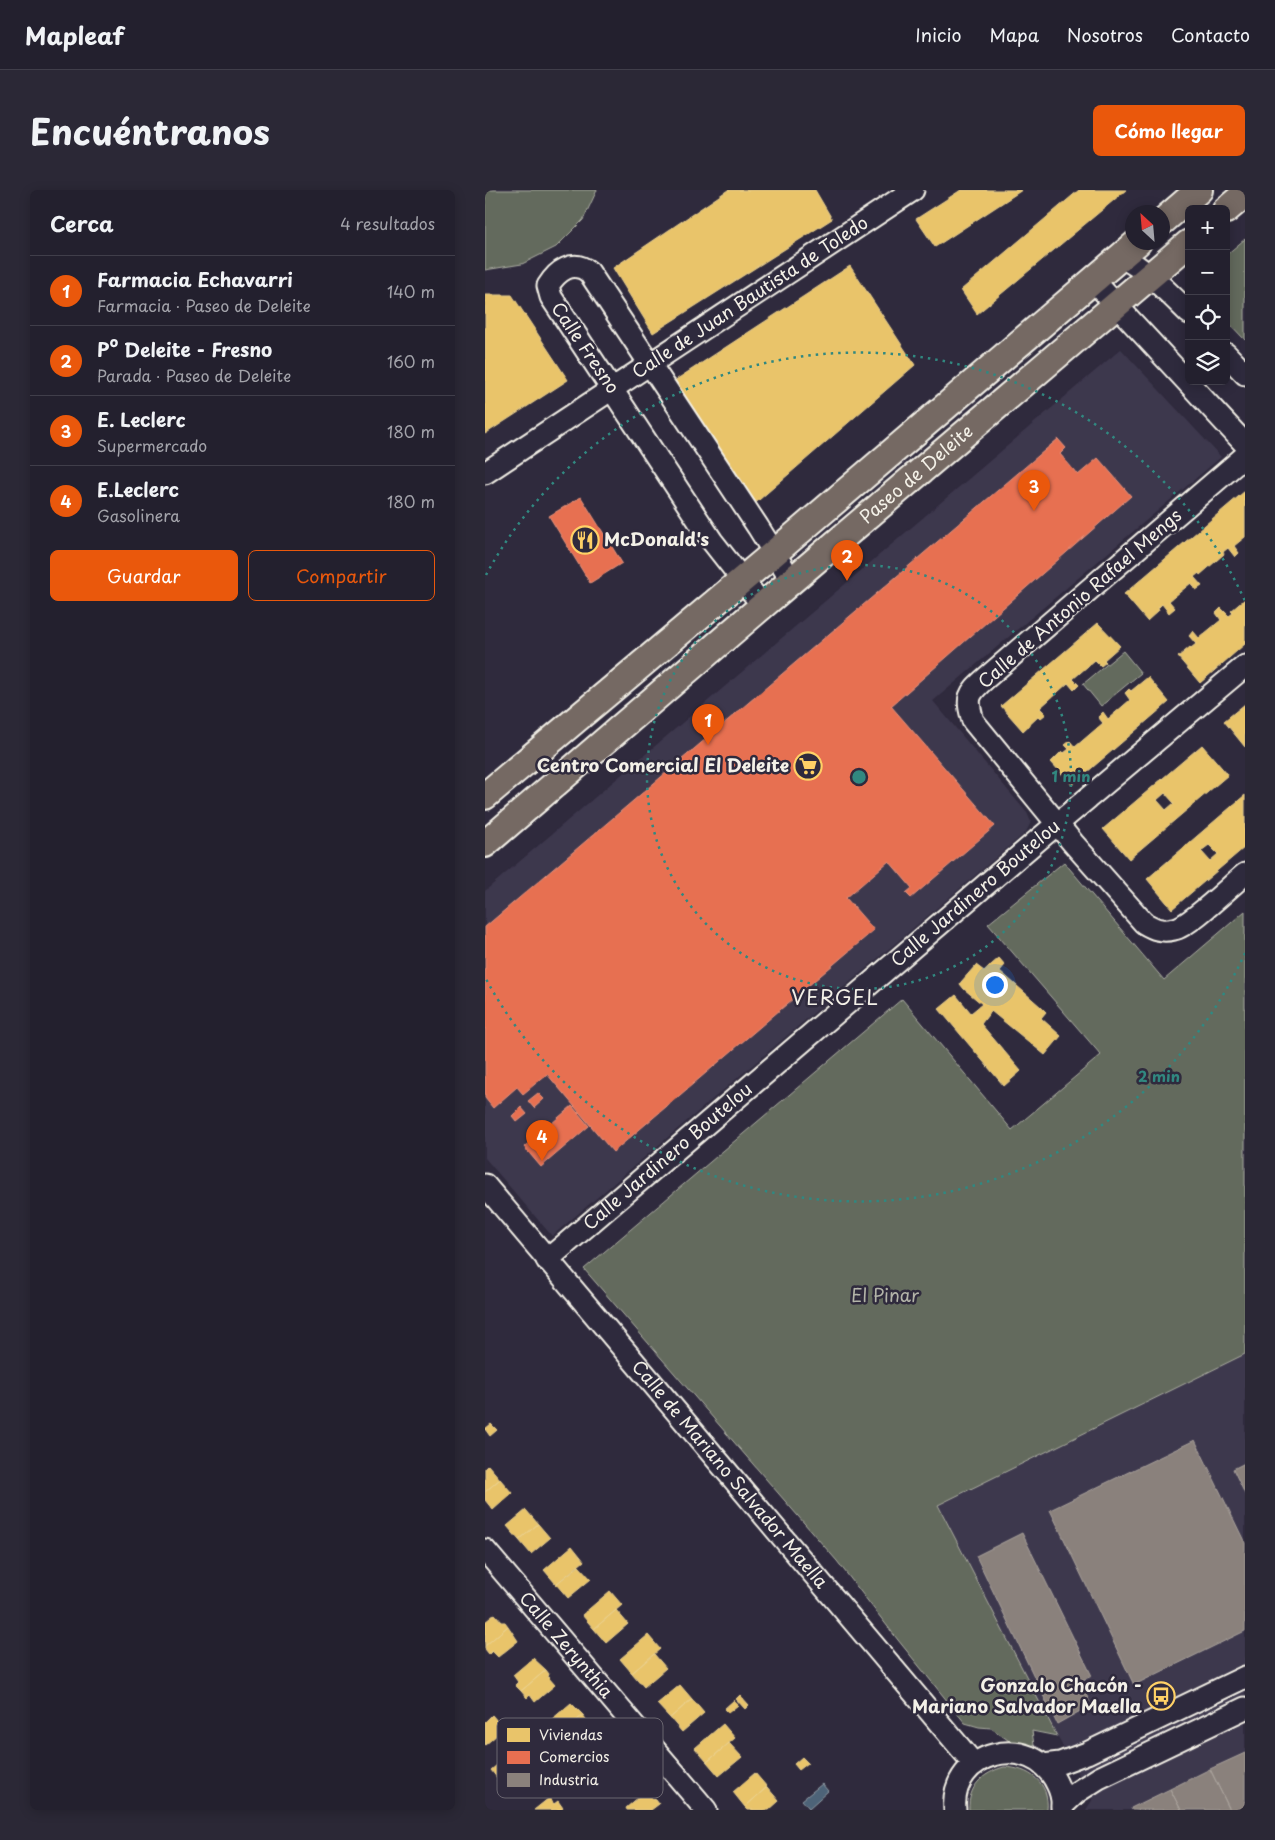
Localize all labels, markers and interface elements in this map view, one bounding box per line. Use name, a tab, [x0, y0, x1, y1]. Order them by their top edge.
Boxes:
text: Mapleaf	[25, 17, 124, 53]
text: Inicio	[915, 21, 962, 48]
text: Mapa	[990, 21, 1039, 48]
text: Nosotros	[1067, 21, 1143, 48]
text: Contacto	[1171, 21, 1250, 48]
text: Encuéntranos	[30, 104, 270, 157]
button: Cómo llegar	[1093, 105, 1245, 156]
north arrow	[1125, 205, 1170, 250]
map controls	[1185, 205, 1230, 385]
button: +	[1185, 205, 1230, 250]
text: Cerca	[50, 207, 114, 239]
street label: Calle de Juan Bautista de Toledo	[626, 208, 873, 384]
text: 4 resultados	[340, 211, 435, 235]
button: −	[1185, 250, 1230, 295]
text: Farmacia Echavarri	[97, 265, 293, 293]
text: 1	[62, 279, 70, 303]
text: 140 m	[387, 279, 435, 303]
text: Farmacia · Paseo de Deleite	[97, 293, 311, 317]
button: locate	[1185, 295, 1230, 340]
street label: Calle Fresno	[546, 296, 627, 398]
text: Pº Deleite - Fresno	[97, 335, 272, 363]
button: layers	[1185, 340, 1230, 385]
text: 2	[60, 349, 72, 373]
text: 160 m	[387, 349, 435, 373]
text: Parada · Paseo de Deleite	[97, 363, 291, 387]
text: E. Leclerc	[97, 405, 186, 433]
street label: Paseo de Deleite	[853, 417, 978, 529]
text: 3	[61, 419, 71, 443]
text: 180 m	[387, 419, 435, 443]
text: Supermercado	[97, 433, 207, 457]
pin: 3	[1018, 470, 1050, 511]
text: E.Leclerc	[97, 475, 179, 503]
text: 4	[61, 489, 71, 513]
text: 180 m	[387, 489, 435, 513]
street label: Calle de Antonio Rafael Mengs	[971, 502, 1187, 694]
text: Gasolinera	[97, 503, 180, 527]
restaurant icon: McDonald's	[570, 525, 600, 555]
place label: McDonald's	[604, 525, 710, 552]
pin: 2	[831, 540, 863, 581]
button: Guardar	[50, 550, 238, 601]
button: Compartir	[248, 550, 435, 601]
pin: 1	[692, 704, 724, 745]
place label: Centro Comercial El Deleite	[537, 751, 789, 778]
supermarket icon: Centro Comercial El Deleite	[793, 751, 823, 781]
text: 1 min	[1052, 764, 1090, 787]
centre of rings	[850, 768, 868, 786]
street label: Calle Jardinero Boutelou	[884, 812, 1065, 972]
your location	[982, 972, 1008, 998]
district label: VERGEL	[791, 982, 879, 1012]
text: 2 min	[1138, 1064, 1180, 1087]
street label: Calle Jardinero Boutelou	[576, 1075, 757, 1236]
pin: 4	[526, 1120, 558, 1161]
park label: El Pinar	[851, 1281, 920, 1308]
street label: Calle de Mariano Salvador Maella	[626, 1353, 836, 1594]
street label: Calle Zerynthia	[514, 1585, 620, 1704]
place label: Gonzalo Chacón - Mariano Salvador Maella	[912, 1671, 1142, 1719]
bus stop icon: Gonzalo Chacón - Mariano Salvador Maella	[1146, 1681, 1176, 1711]
legend	[497, 1718, 663, 1798]
text: Viviendas	[539, 1724, 603, 1745]
text: Comercios	[539, 1746, 609, 1767]
text: Industria	[539, 1769, 599, 1790]

